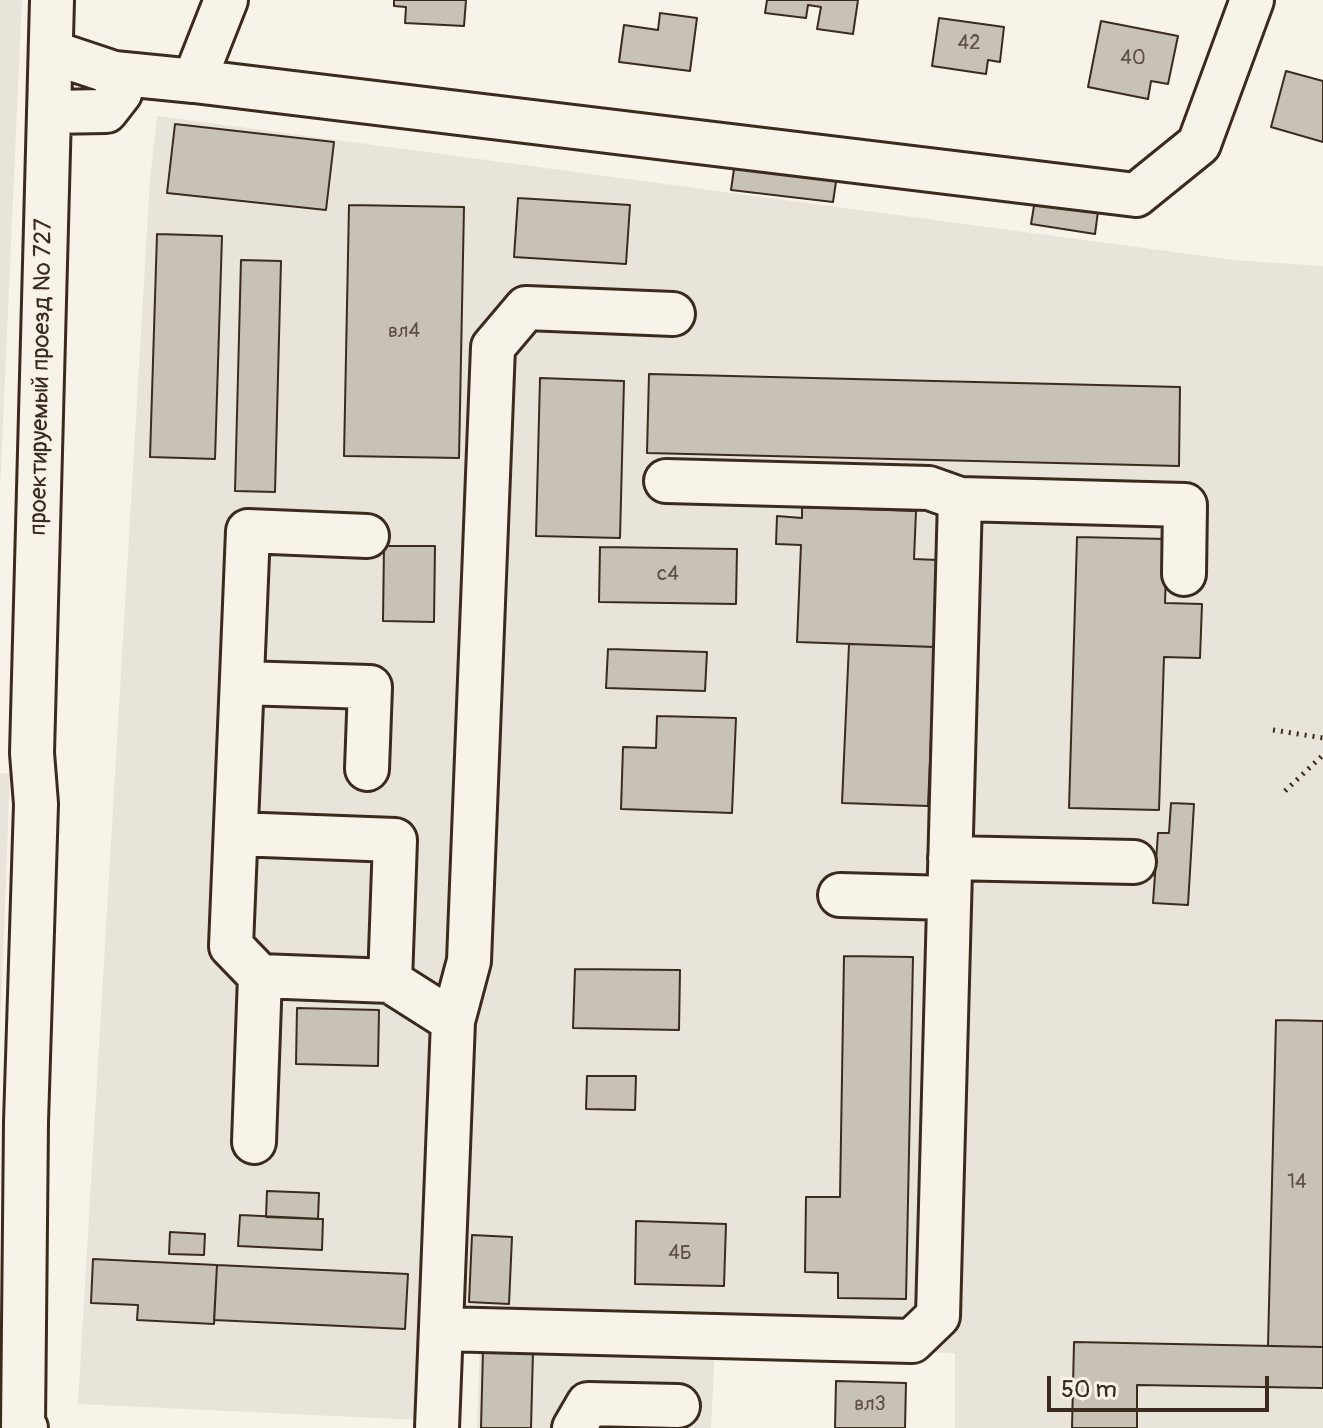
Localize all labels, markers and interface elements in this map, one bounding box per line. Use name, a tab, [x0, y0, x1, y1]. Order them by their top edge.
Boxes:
house number: 42	[958, 32, 980, 56]
house number: 40	[1120, 47, 1146, 71]
street label: проектируемый проезд № 727	[25, 218, 59, 536]
house number: вл4	[388, 320, 420, 344]
house number: с4	[657, 563, 679, 587]
house number: 14	[1287, 1171, 1307, 1195]
house number: 4Б	[668, 1242, 692, 1266]
scale bar	[1051, 1360, 1273, 1410]
text: 50 m	[1061, 1375, 1117, 1404]
house number: вл3	[854, 1393, 886, 1417]

